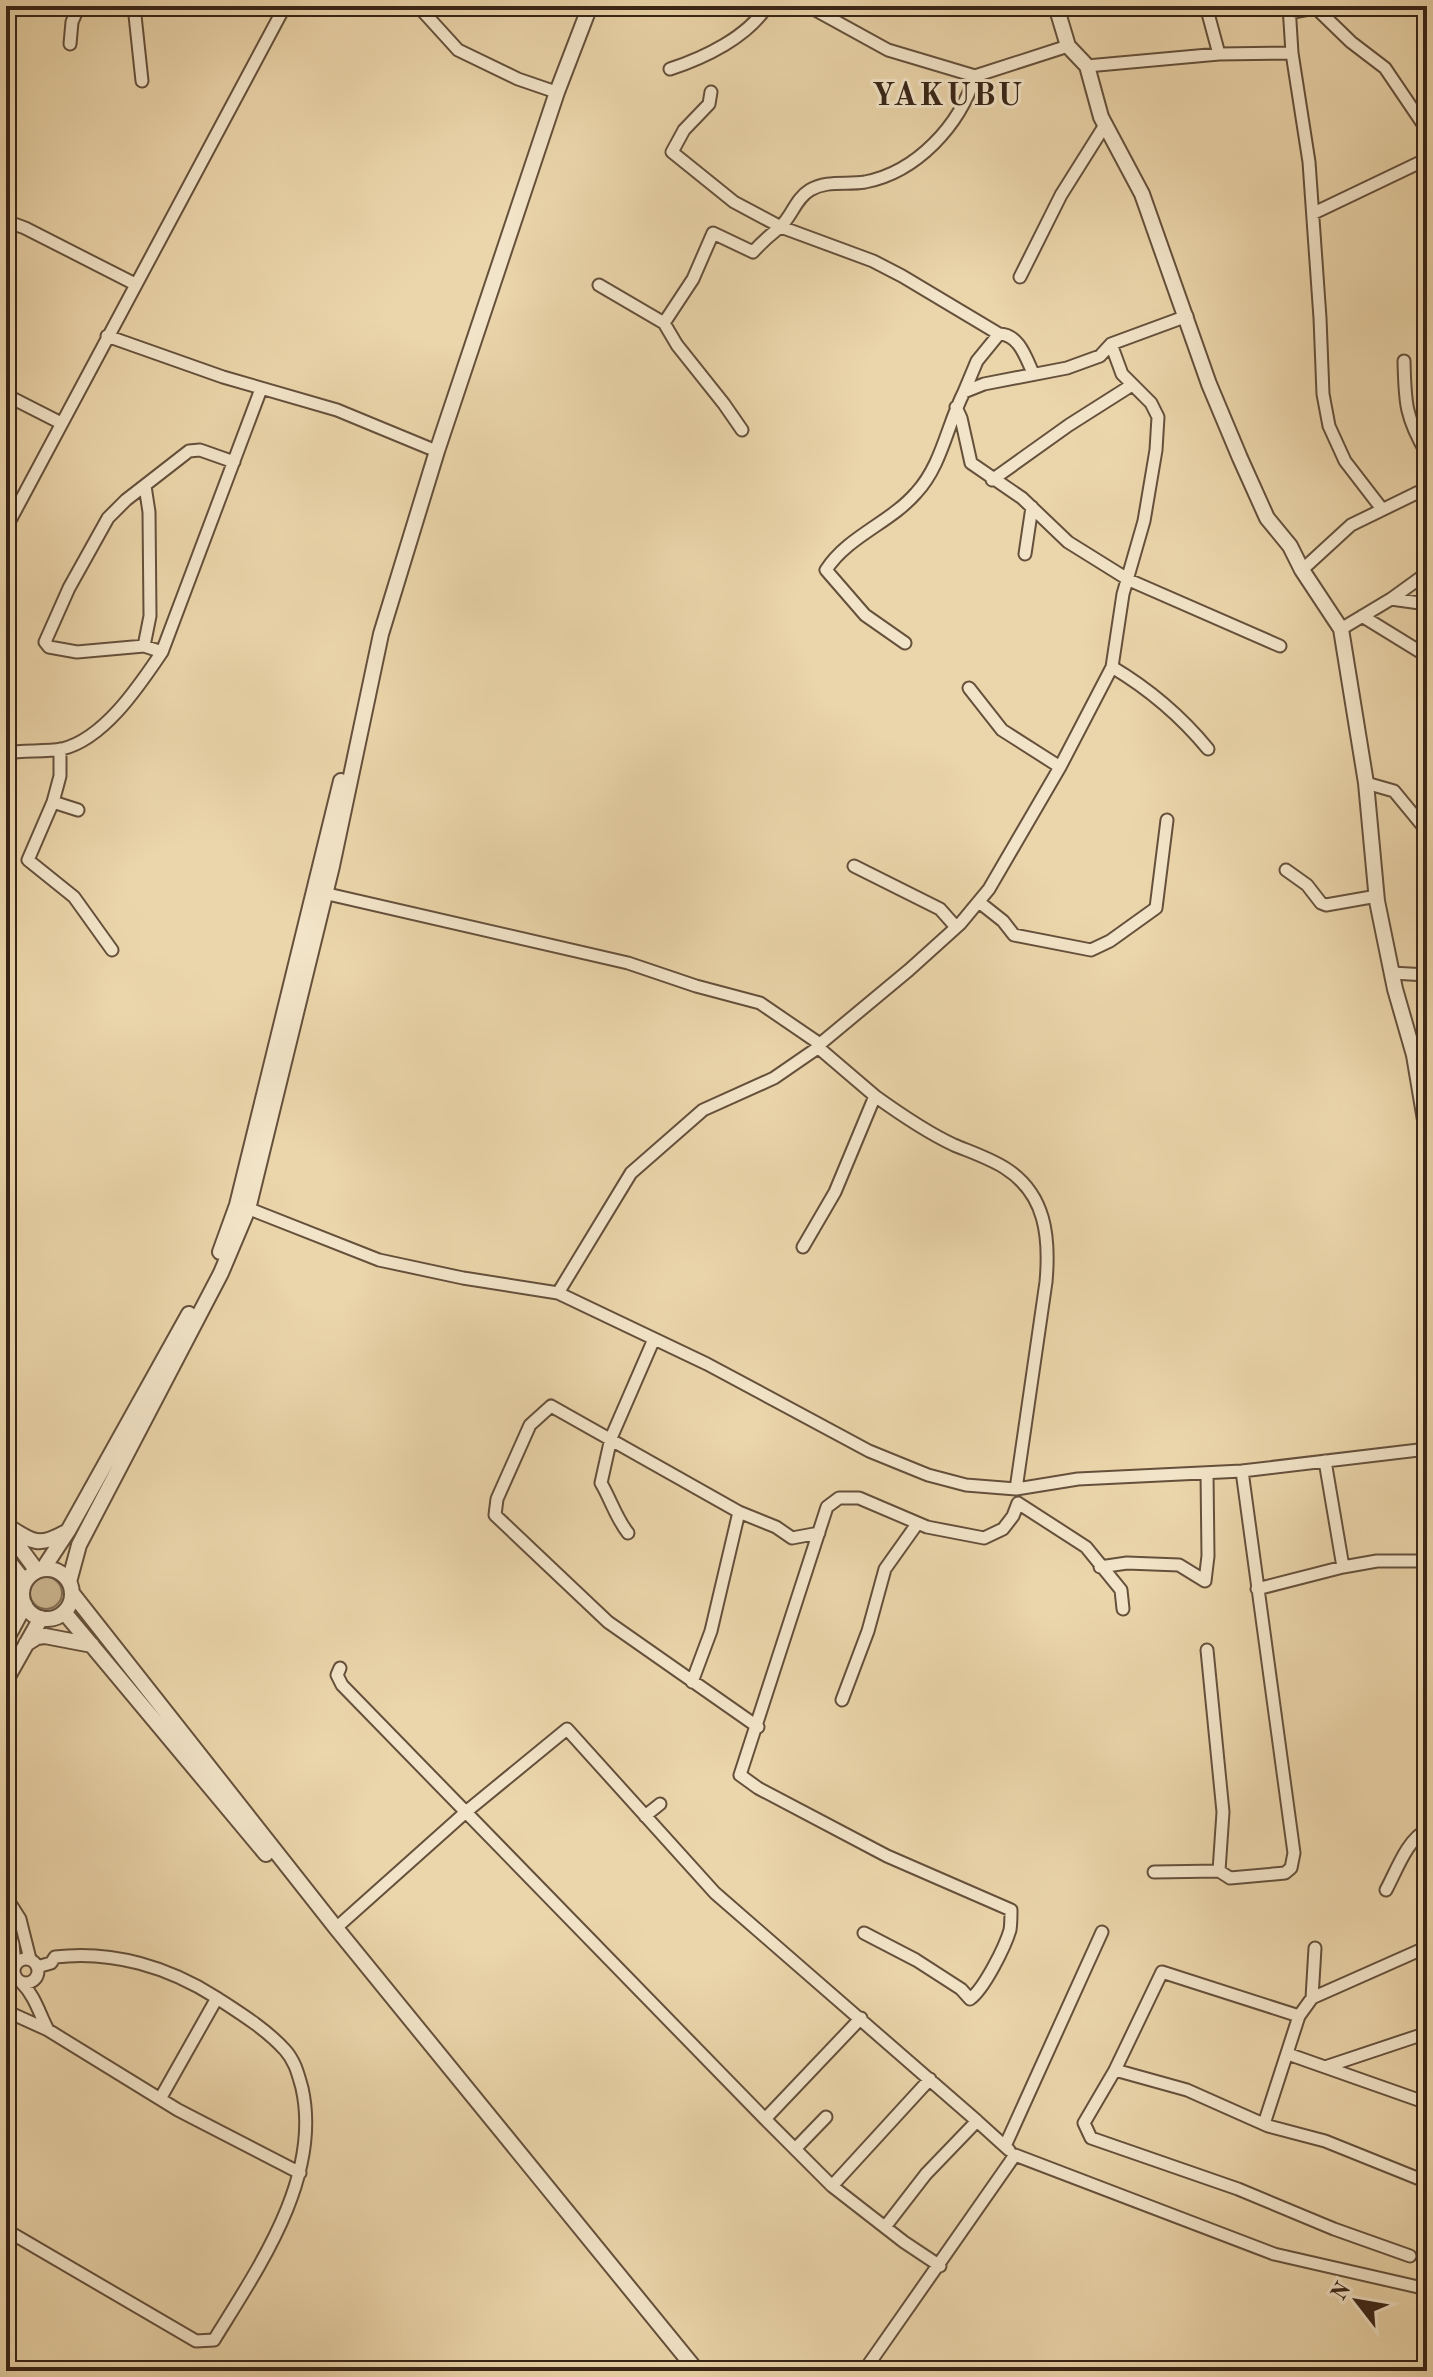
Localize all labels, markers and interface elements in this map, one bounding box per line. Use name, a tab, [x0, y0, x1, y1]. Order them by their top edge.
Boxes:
district label: YAKUBU	[872, 81, 1024, 113]
north arrow	[1317, 2261, 1397, 2341]
text: N	[1328, 2279, 1355, 2305]

